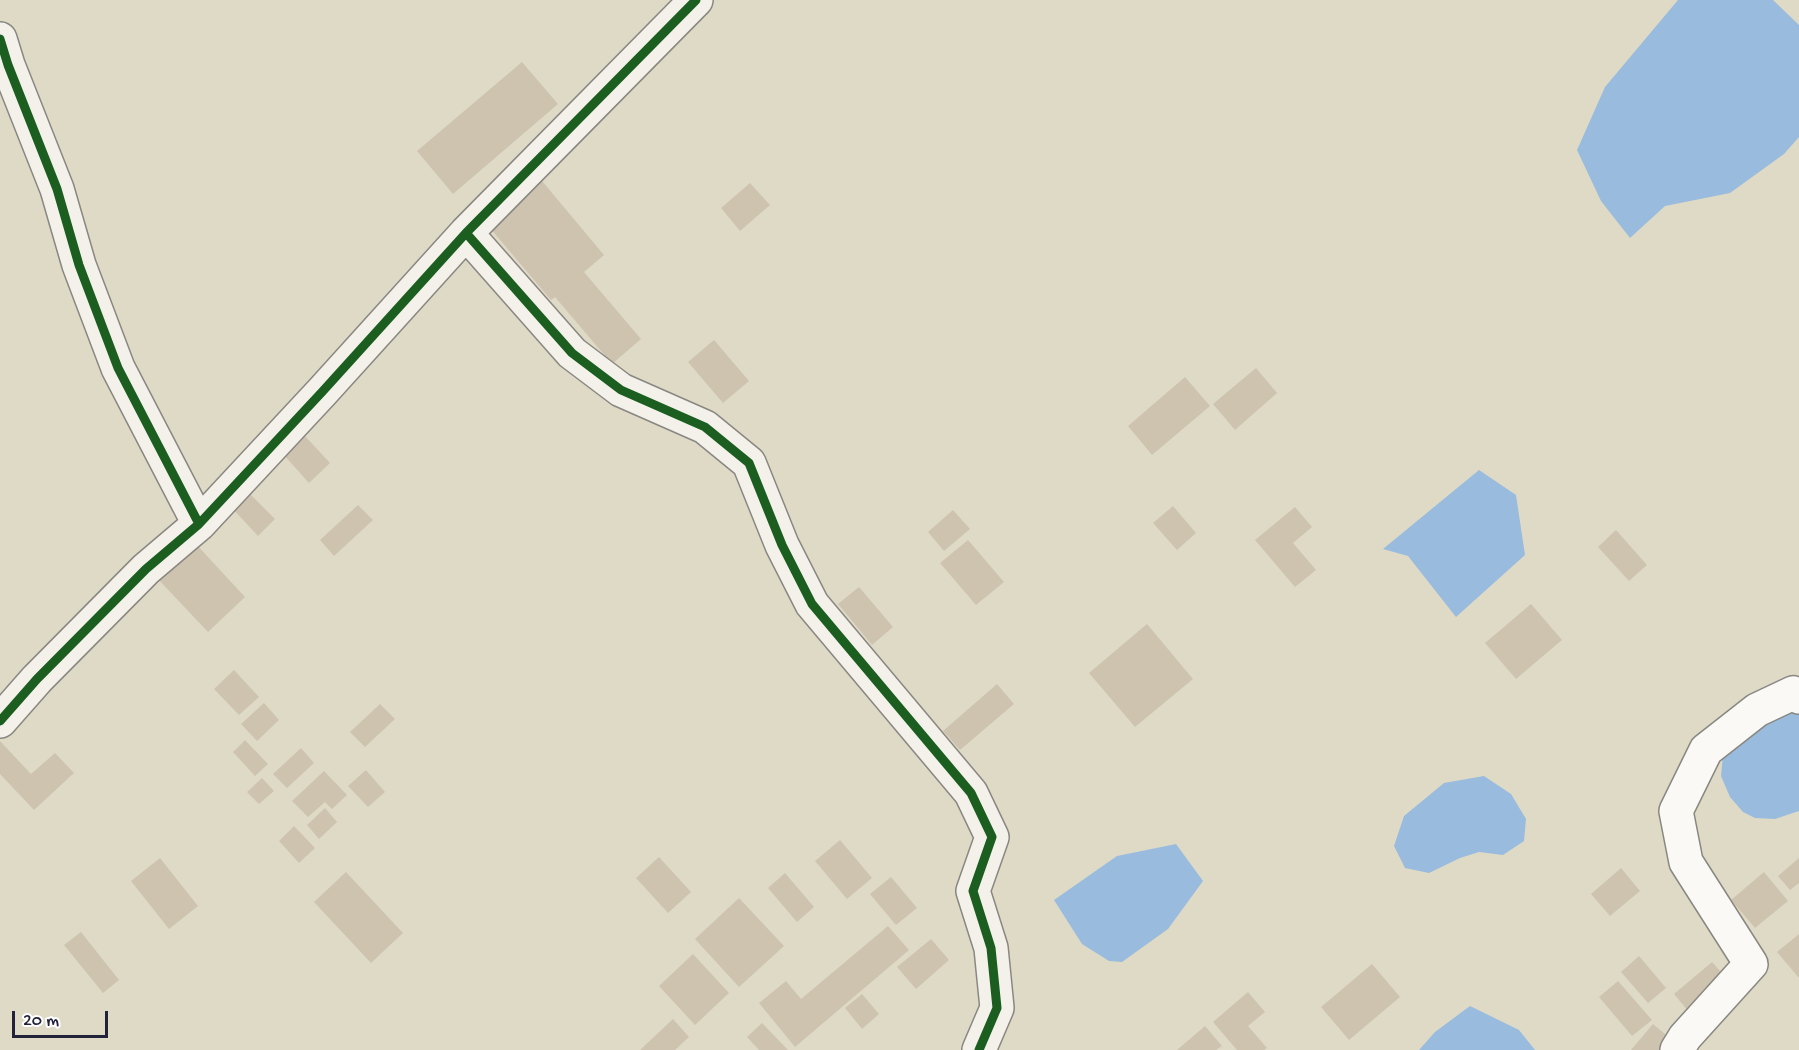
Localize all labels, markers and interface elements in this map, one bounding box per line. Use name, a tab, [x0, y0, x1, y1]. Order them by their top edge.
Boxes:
scale bar	[15, 999, 111, 1037]
text: 20 m	[23, 1011, 59, 1032]

